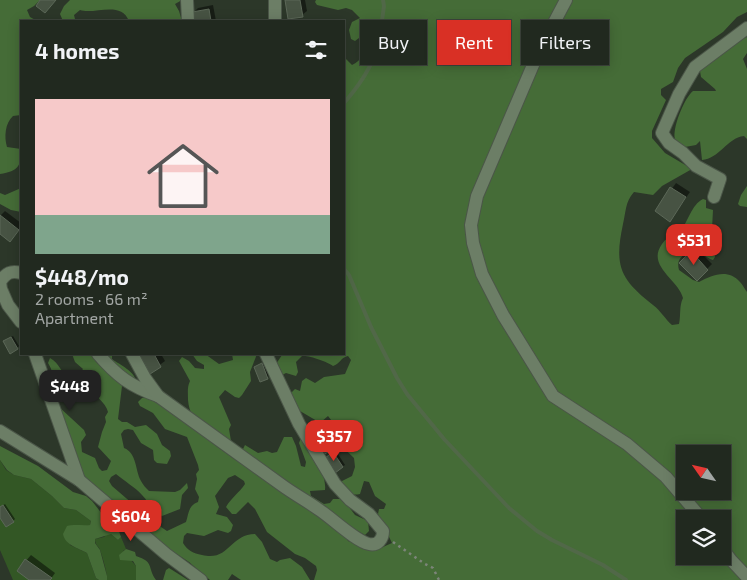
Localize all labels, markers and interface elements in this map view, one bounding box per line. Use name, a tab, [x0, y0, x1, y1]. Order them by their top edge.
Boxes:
chip: Buy	[360, 20, 427, 65]
chip: Rent	[437, 20, 511, 65]
chip: Filters	[521, 20, 609, 65]
icon: filters	[302, 36, 330, 64]
text: 4 homes	[35, 38, 119, 63]
icon: home	[138, 131, 228, 221]
pin: $531	[664, 224, 724, 266]
text: $531	[677, 230, 711, 249]
text: $448/mo	[35, 264, 129, 289]
text: 2 rooms · 66 m²	[35, 289, 148, 308]
text: Apartment	[35, 308, 114, 327]
pin: $448	[40, 370, 100, 412]
text: $448	[50, 376, 90, 395]
pin: $357	[304, 420, 364, 462]
text: $357	[316, 426, 352, 445]
north arrow	[676, 445, 731, 500]
map controls	[676, 445, 731, 565]
pin: $604	[101, 500, 161, 542]
text: $604	[111, 506, 151, 525]
button: layers	[676, 510, 731, 565]

